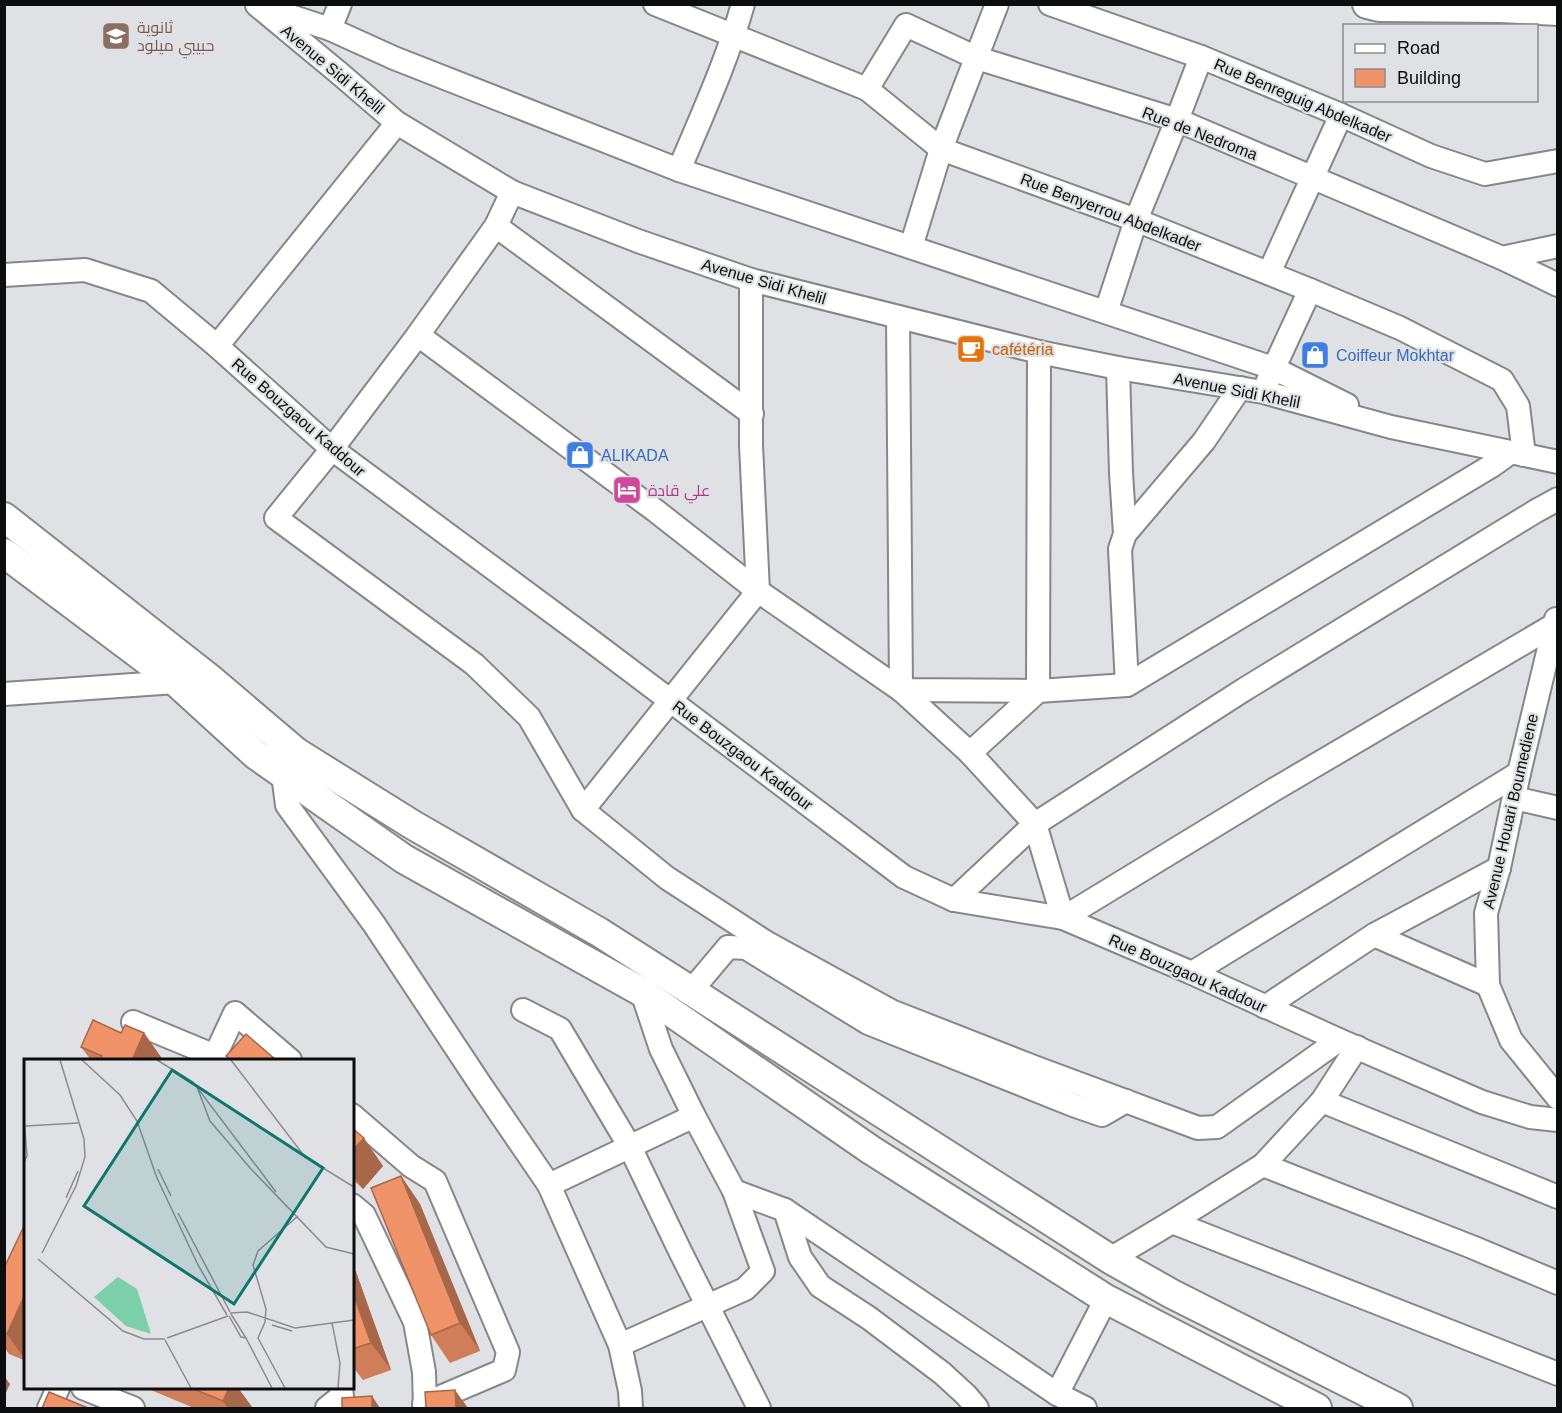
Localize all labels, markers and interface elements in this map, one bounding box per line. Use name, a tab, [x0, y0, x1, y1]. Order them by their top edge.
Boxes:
place label: ثانوية حبيبي ميلود	[137, 19, 214, 59]
school or university icon: ثانوية حبيبي ميلود	[100, 20, 132, 52]
street label: Avenue Sidi Khelil	[278, 22, 387, 117]
legend	[1343, 24, 1538, 102]
text: Road	[1397, 38, 1440, 58]
street label: Rue Benreguig Abdelkader	[1211, 55, 1395, 146]
text: Building	[1397, 68, 1461, 88]
street label: Rue de Nedroma	[1140, 104, 1260, 163]
street label: Rue Benyerrou Abdelkader	[1018, 170, 1204, 255]
street label: Avenue Sidi Khelil	[700, 256, 828, 307]
cafe icon: cafétéria	[955, 333, 987, 365]
shop icon: Coiffeur Mokhtar	[1299, 339, 1331, 371]
place label: cafétéria	[992, 341, 1053, 358]
place label: Coiffeur Mokhtar	[1336, 347, 1455, 364]
street label: Rue Bouzgaou Kaddour	[229, 355, 369, 480]
street label: Avenue Sidi Khelil	[1172, 370, 1302, 411]
shop icon: ALIKADA	[564, 439, 596, 471]
place label: ALIKADA	[601, 447, 669, 464]
hotel icon: علي قادة	[611, 474, 643, 506]
place label: علي قادة	[648, 482, 710, 504]
street label: Rue Bouzgaou Kaddour	[669, 697, 817, 814]
street label: Avenue Houari Boumediene	[1480, 712, 1541, 910]
street label: Rue Bouzgaou Kaddour	[1106, 931, 1270, 1016]
inset map	[24, 1059, 354, 1389]

